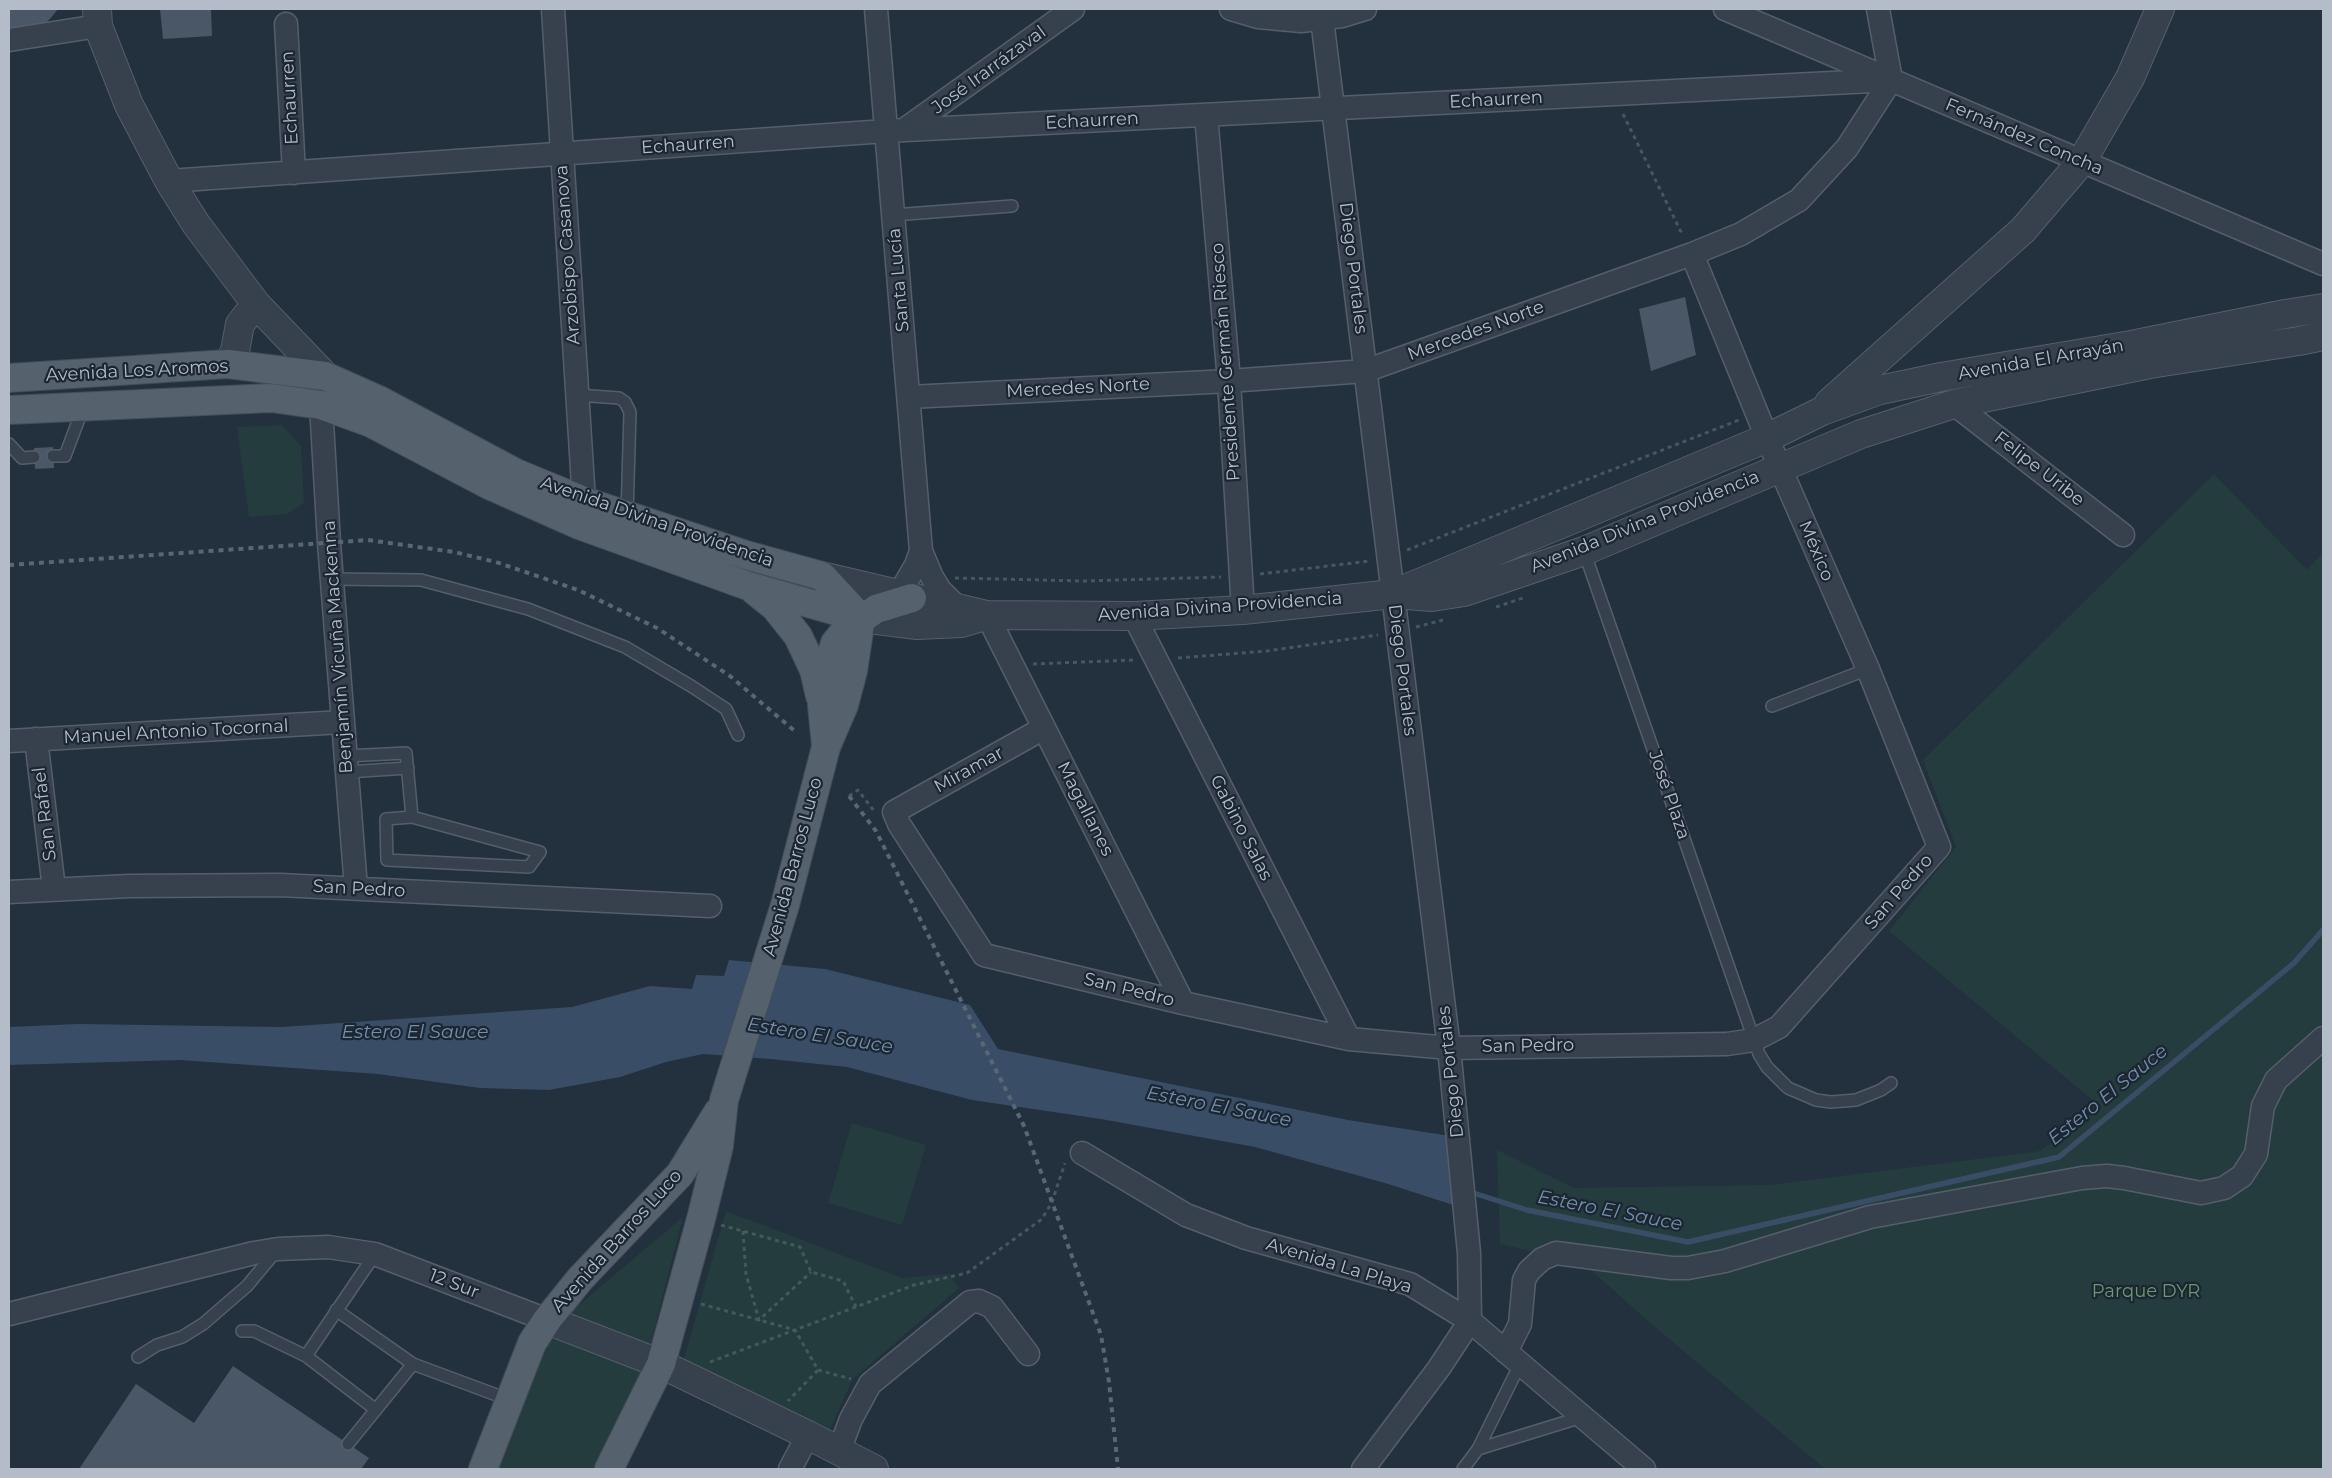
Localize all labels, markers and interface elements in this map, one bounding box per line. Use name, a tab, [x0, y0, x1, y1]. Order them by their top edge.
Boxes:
street label: José Irarrázaval	[928, 21, 1050, 119]
street label: Echaurren	[277, 51, 303, 145]
street label: Echaurren	[1449, 87, 1543, 113]
street label: Fernández Concha	[1942, 94, 2106, 180]
street label: Echaurren	[1045, 108, 1139, 134]
street label: Echaurren	[640, 131, 736, 159]
street label: Arzobispo Casanova	[551, 164, 585, 346]
street label: Diego Portales	[1334, 201, 1372, 335]
street label: Santa Lucía	[884, 227, 914, 333]
street label: Presidente Germán Riesco	[1207, 242, 1245, 482]
street label: Mercedes Norte	[1405, 296, 1547, 366]
street label: Avenida El Arrayán	[1956, 335, 2126, 385]
street label: Avenida Los Aromos	[45, 355, 229, 387]
street label: Mercedes Norte	[1006, 373, 1150, 403]
street label: Felipe Uribe	[1990, 427, 2088, 511]
street label: Avenida Divina Providencia	[1527, 466, 1763, 578]
street label: Avenida Divina Providencia	[538, 472, 776, 572]
street label: México	[1794, 518, 1838, 584]
street label: Benjamín Vicuña Mackenna	[318, 520, 358, 774]
street label: Avenida Divina Providencia	[1097, 588, 1343, 626]
street label: Diego Portales	[1383, 603, 1421, 737]
street label: Manuel Antonio Tocornal	[63, 715, 289, 749]
street label: Miramar	[930, 742, 1008, 798]
street label: José Plaza	[1644, 748, 1694, 842]
street label: Magallanes	[1052, 758, 1118, 860]
street label: San Rafael	[29, 766, 61, 862]
street label: Gabino Salas	[1205, 772, 1277, 884]
street label: Avenida Barros Luco	[759, 775, 827, 959]
street label: San Pedro	[1860, 850, 1938, 934]
street label: San Pedro	[312, 876, 406, 902]
street label: San Pedro	[1081, 968, 1177, 1012]
street label: Diego Portales	[1433, 1005, 1469, 1139]
water label: Estero El Sauce	[746, 1013, 894, 1059]
water label: Estero El Sauce	[341, 1021, 489, 1043]
street label: San Pedro	[1482, 1034, 1574, 1058]
water label: Estero El Sauce	[2044, 1040, 2172, 1150]
water label: Estero El Sauce	[1145, 1082, 1293, 1132]
street label: Avenida Barros Luco	[547, 1165, 687, 1317]
water label: Estero El Sauce	[1536, 1186, 1684, 1236]
street label: Avenida La Playa	[1263, 1234, 1415, 1298]
street label: 12 Sur	[426, 1265, 482, 1303]
park label: Parque DYR	[2092, 1281, 2200, 1303]

